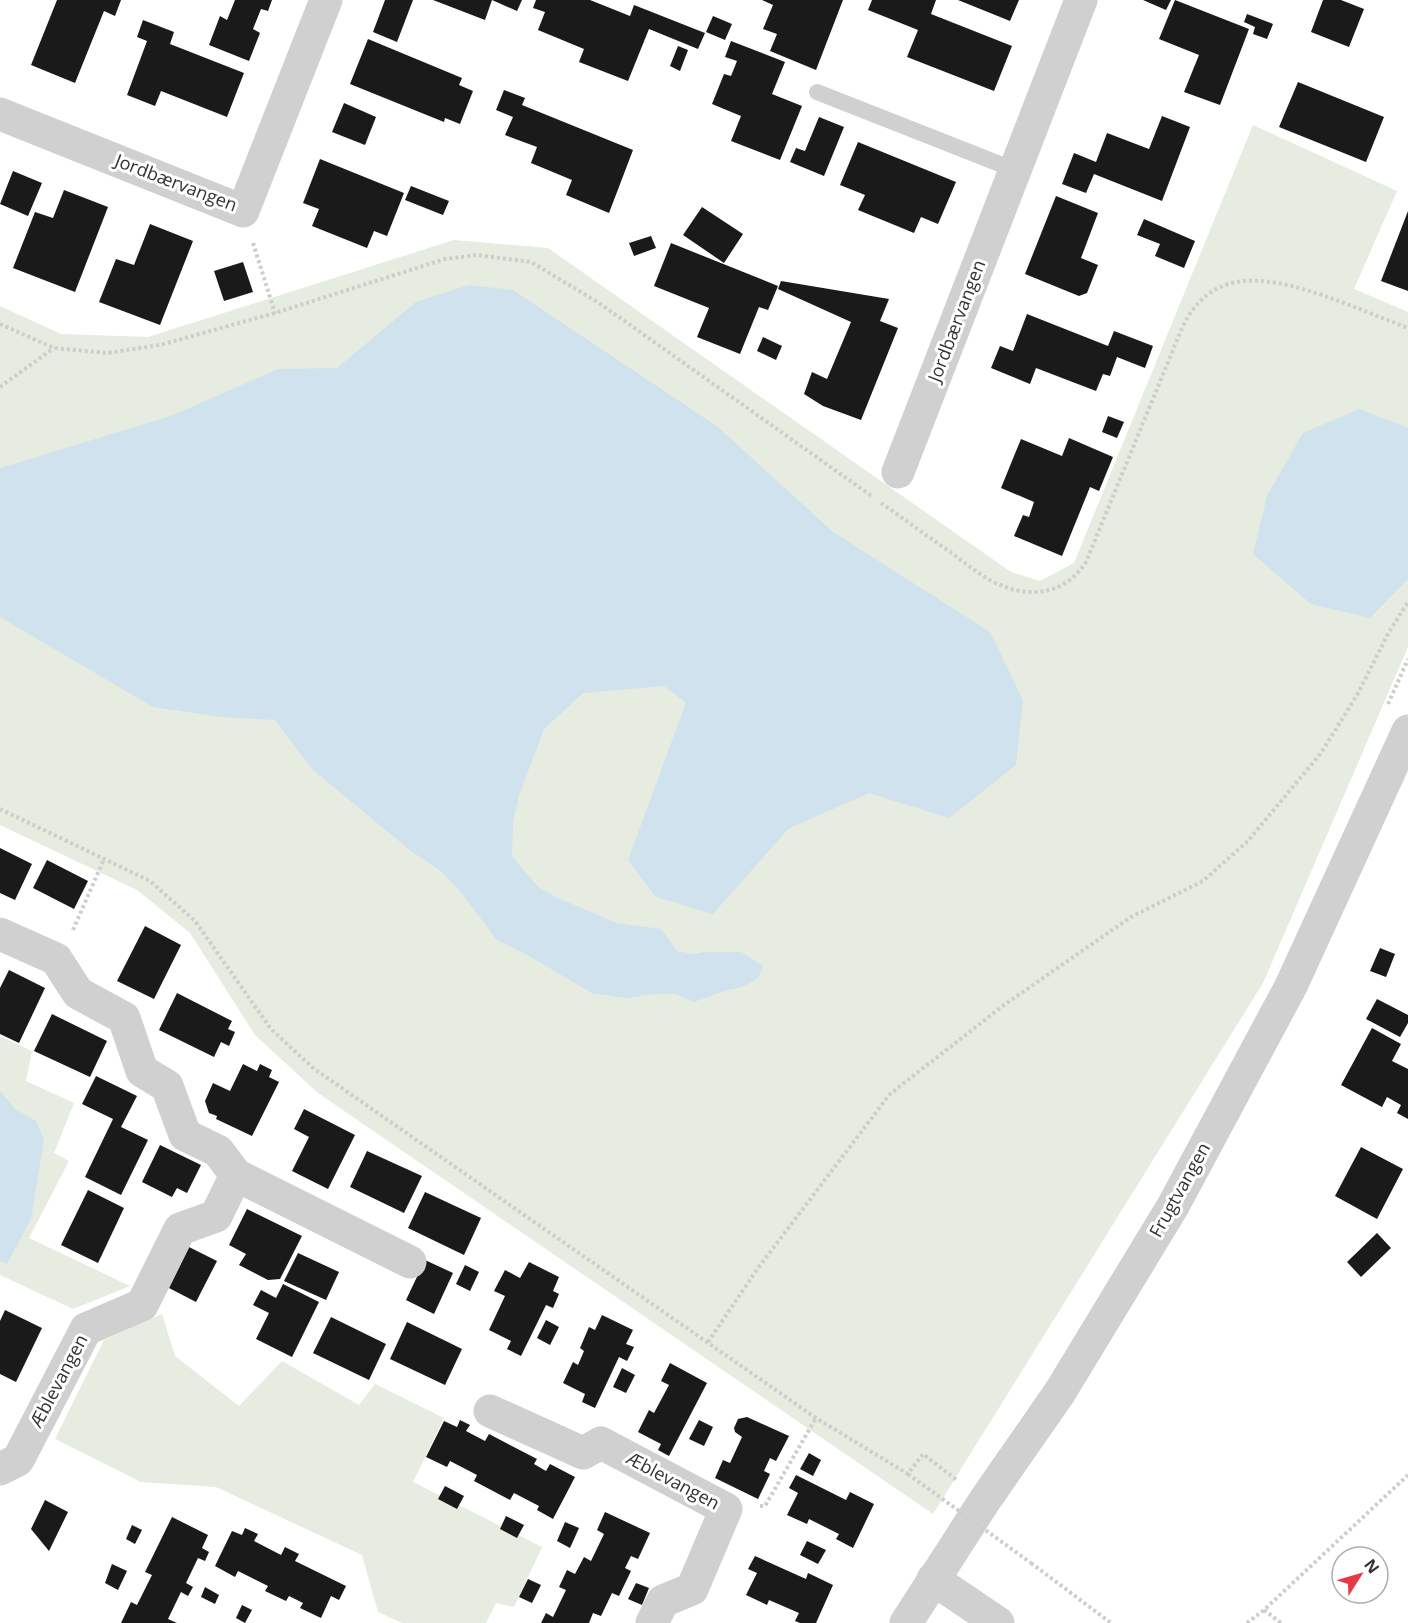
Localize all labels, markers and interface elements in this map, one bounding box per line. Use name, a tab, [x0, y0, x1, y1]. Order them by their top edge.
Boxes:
street label: Jordbærvangen	[110, 147, 241, 216]
street label: Jordbærvangen	[921, 256, 990, 387]
street label: Frugtvangen	[1143, 1138, 1215, 1241]
street label: Æblevangen	[23, 1330, 93, 1432]
street label: Æblevangen	[622, 1445, 724, 1515]
north arrow	[1330, 1545, 1390, 1605]
text: N	[1359, 1554, 1385, 1578]

